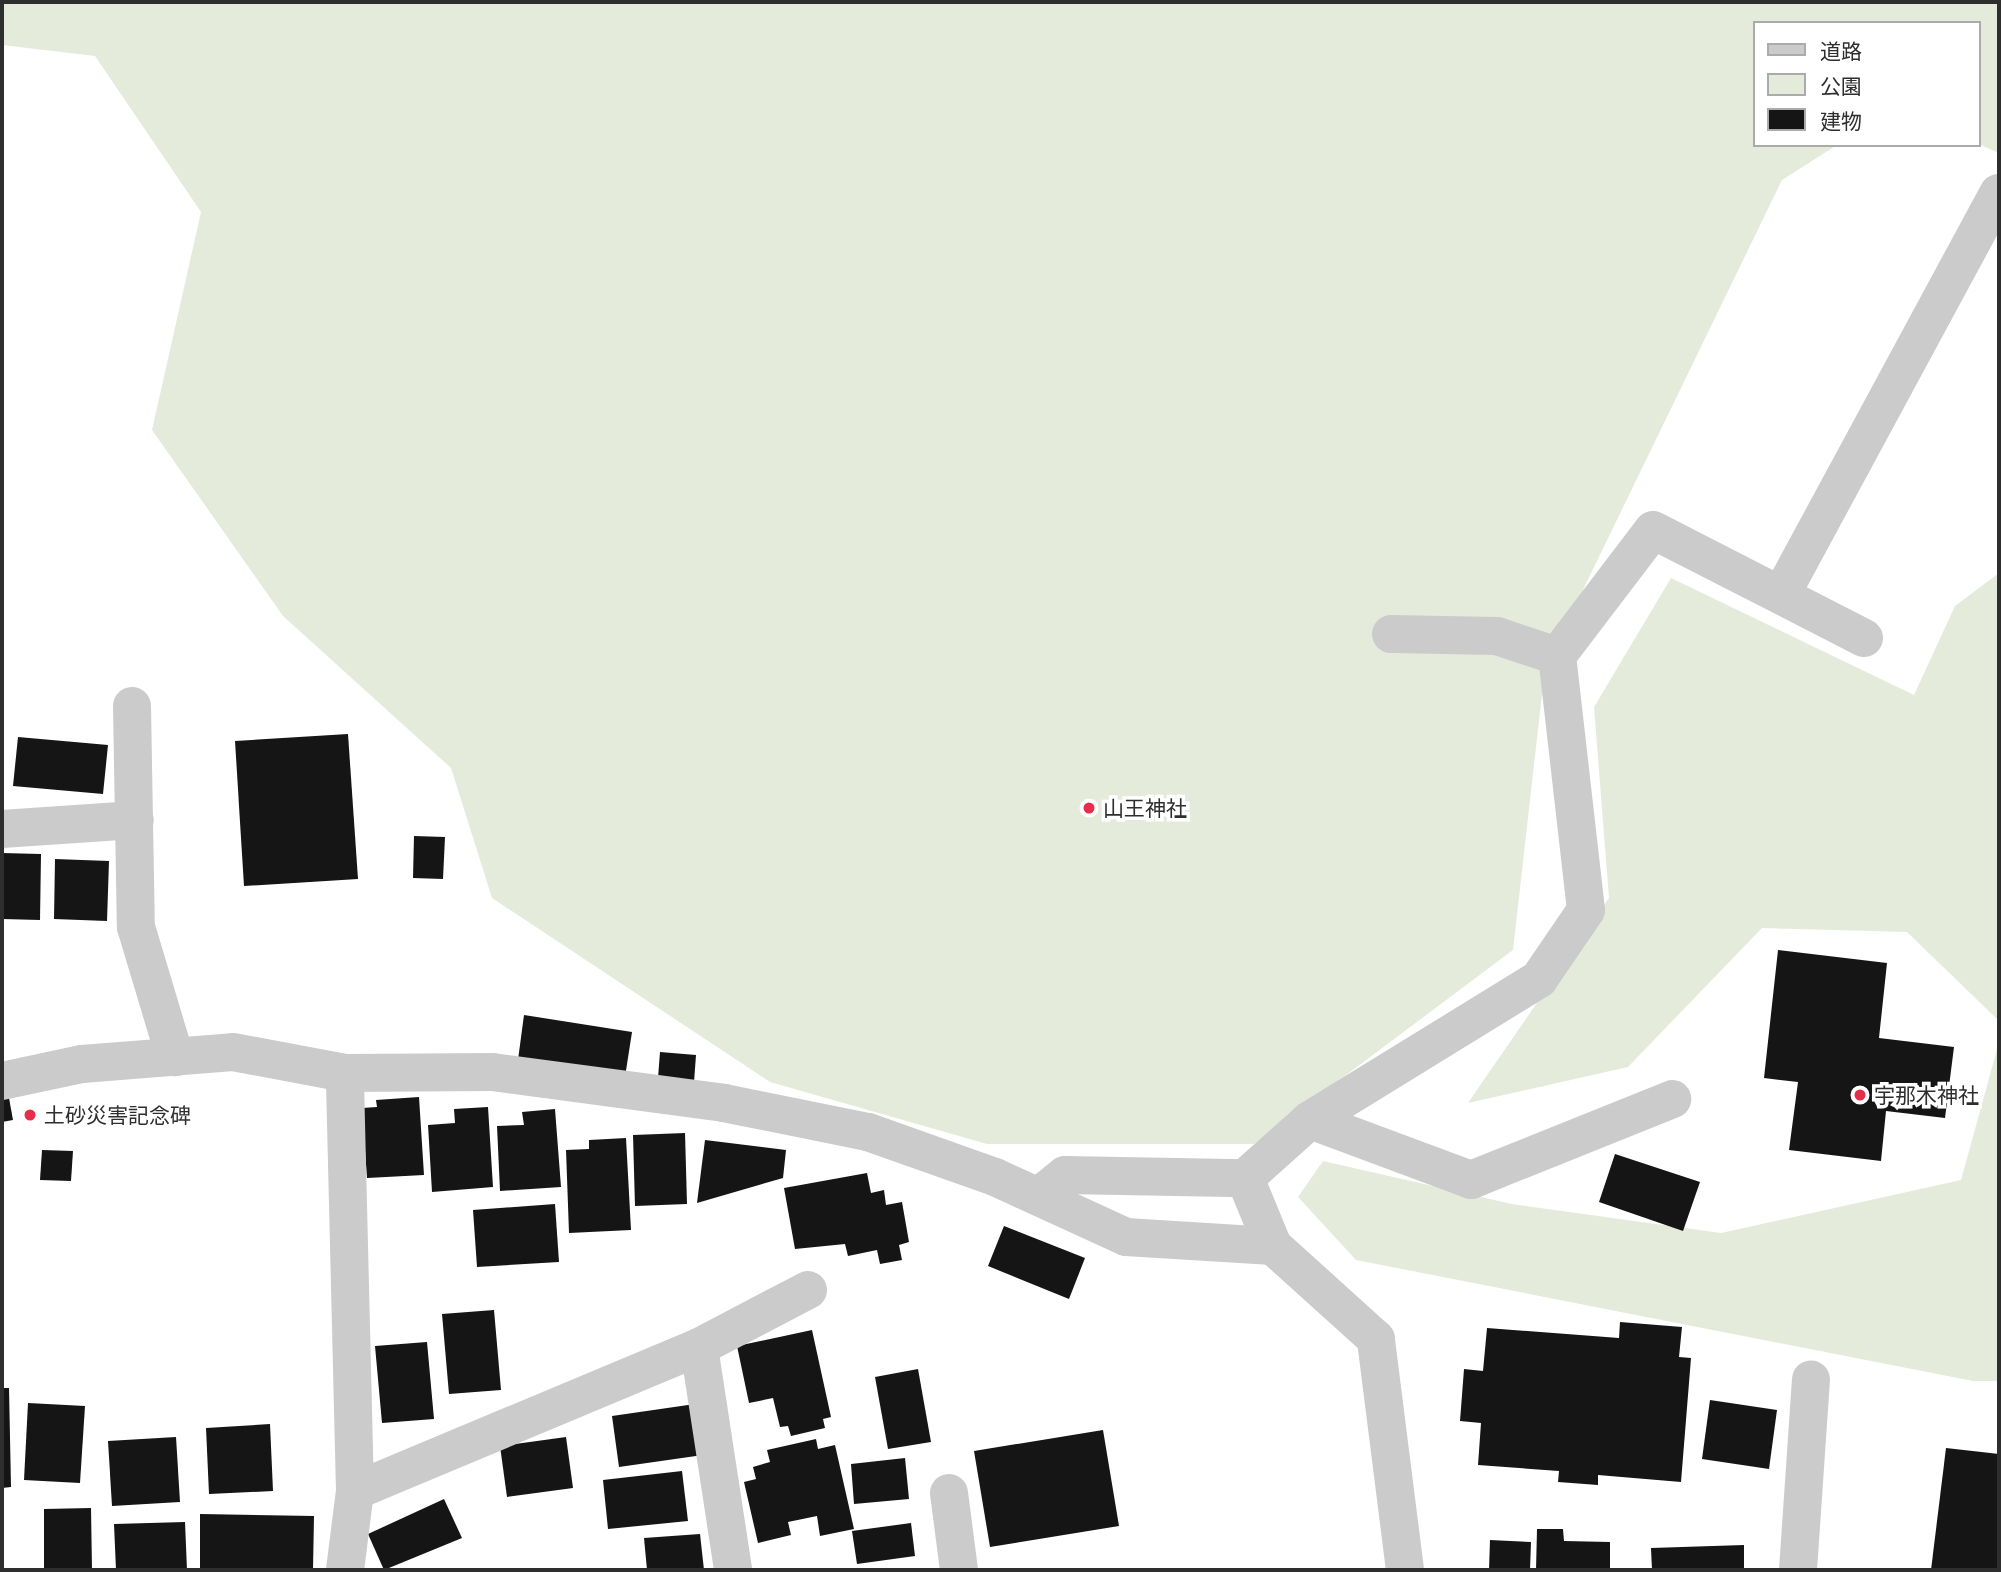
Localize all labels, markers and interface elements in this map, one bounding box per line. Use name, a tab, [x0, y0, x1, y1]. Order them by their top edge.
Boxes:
legend	[1752, 21, 1980, 147]
text: 道路	[1820, 37, 1862, 65]
text: 公園	[1820, 72, 1862, 100]
text: 建物	[1820, 107, 1862, 135]
place label: 山王神社	[1103, 795, 1187, 821]
marker: 山王神社	[1081, 800, 1097, 816]
place label: 宇那木神社	[1874, 1082, 1979, 1108]
marker: 宇那木神社	[1852, 1087, 1868, 1103]
place label: 土砂災害記念碑	[44, 1102, 191, 1128]
marker: 土砂災害記念碑	[22, 1107, 38, 1123]

